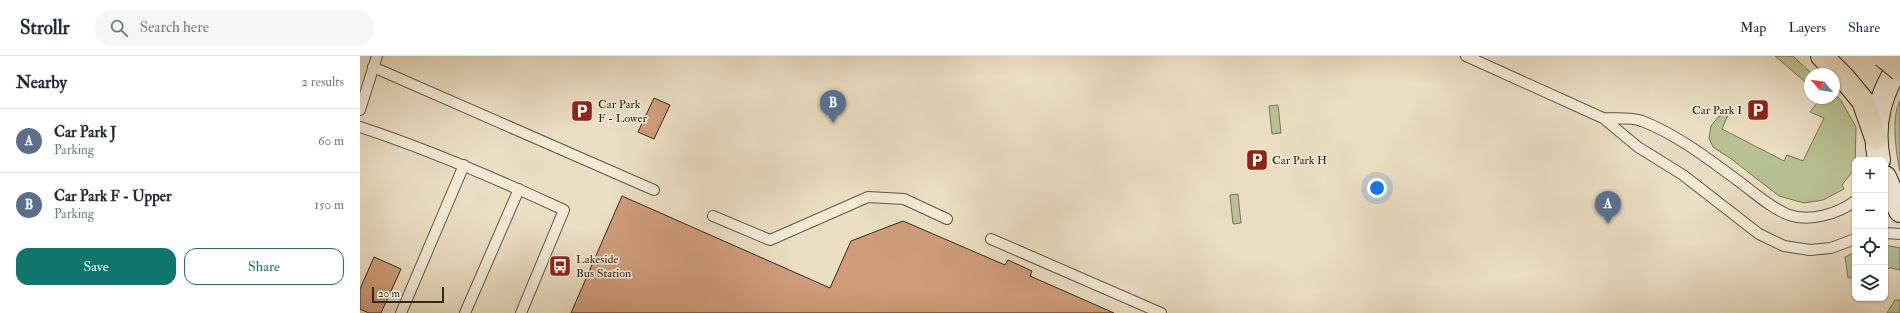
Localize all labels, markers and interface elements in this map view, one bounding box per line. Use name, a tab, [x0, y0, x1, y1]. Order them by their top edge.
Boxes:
search box	[94, 10, 374, 46]
text: Strollr	[20, 16, 70, 40]
icon: search	[108, 17, 130, 39]
text: Search here	[140, 18, 209, 37]
text: Map	[1740, 19, 1766, 36]
text: Layers	[1788, 19, 1826, 36]
text: Share	[1848, 19, 1880, 36]
north arrow	[1804, 68, 1840, 104]
text: Nearby	[16, 72, 67, 93]
text: 2 results	[301, 74, 344, 90]
pin: B	[820, 90, 846, 123]
place label: Car Park F - Lower	[598, 97, 647, 126]
parking icon: Car Park I	[1745, 97, 1771, 123]
parking icon: Car Park F - Lower	[569, 98, 595, 124]
place label: Car Park I	[1692, 103, 1742, 118]
text: Car Park J	[54, 123, 116, 142]
text: A	[25, 133, 33, 149]
text: 60 m	[318, 133, 344, 149]
text: Parking	[54, 142, 94, 158]
parking icon: Car Park H	[1244, 147, 1270, 173]
place label: Car Park H	[1272, 153, 1327, 168]
map controls	[1852, 157, 1888, 301]
button: +	[1852, 157, 1888, 193]
your location	[1367, 178, 1387, 198]
text: Car Park F - Upper	[54, 187, 172, 206]
pin: A	[1595, 191, 1621, 224]
button: −	[1852, 193, 1888, 229]
text: B	[25, 197, 33, 213]
text: 150 m	[314, 197, 344, 213]
text: Parking	[54, 206, 94, 222]
button: locate	[1852, 229, 1888, 265]
button: Save	[16, 248, 176, 285]
button: Share	[184, 248, 344, 285]
place label: Lakeside Bus Station	[576, 252, 631, 281]
bus stop icon: Lakeside Bus Station	[547, 253, 573, 279]
button: layers	[1852, 265, 1888, 301]
scale bar	[372, 285, 444, 304]
text: 20 m	[378, 287, 400, 300]

